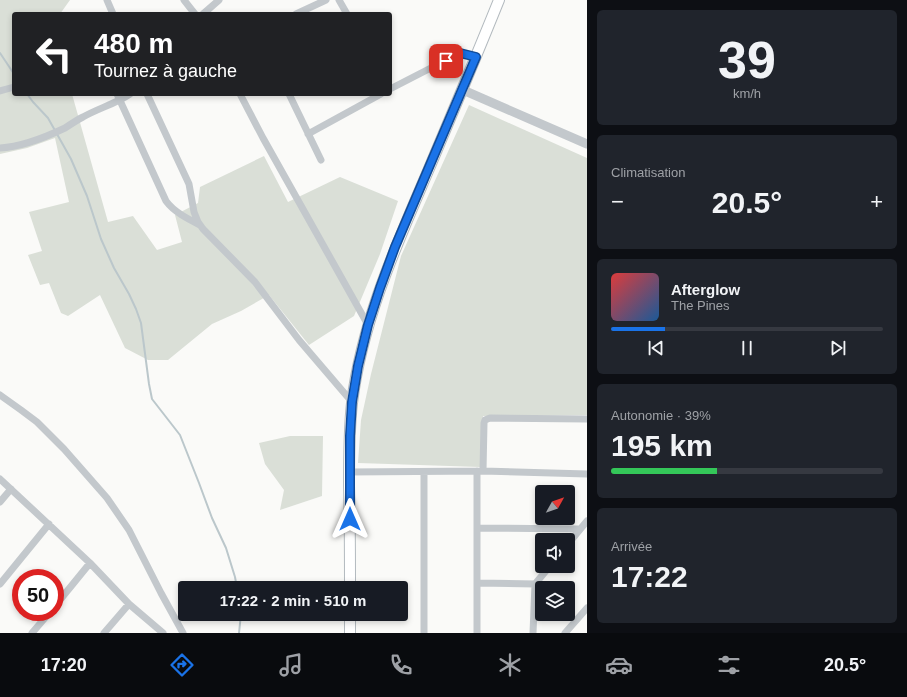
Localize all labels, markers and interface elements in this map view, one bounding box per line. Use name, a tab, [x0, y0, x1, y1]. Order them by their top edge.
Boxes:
icon: left	[28, 28, 80, 80]
text: 480 m	[94, 28, 173, 59]
text: 39	[718, 31, 776, 89]
pin	[429, 44, 463, 78]
icon: arrive	[435, 50, 457, 72]
text: Tournez à gauche	[94, 61, 237, 81]
text: km/h	[733, 86, 761, 101]
text: Climatisation	[611, 165, 685, 180]
text: 20.5°	[712, 186, 782, 219]
text: −	[611, 189, 624, 214]
text: +	[870, 189, 883, 214]
text: Afterglow	[671, 281, 740, 298]
text: The Pines	[671, 298, 730, 313]
icon: previous	[645, 337, 667, 359]
icon: pause	[736, 337, 758, 359]
icon: next	[827, 337, 849, 359]
text: Autonomie · 39%	[611, 408, 711, 423]
text: 195 km	[611, 429, 713, 462]
north arrow	[535, 485, 575, 525]
map controls	[535, 485, 575, 621]
position arrow	[329, 498, 371, 540]
button: sound	[535, 533, 575, 573]
text: Arrivée	[611, 539, 652, 554]
text: 17:22	[611, 560, 688, 593]
speed limit sign: 50	[12, 569, 64, 621]
button: layers	[535, 581, 575, 621]
text: 17:22 · 2 min · 510 m	[220, 592, 366, 609]
icon: directions	[168, 651, 196, 679]
icon: music	[277, 651, 305, 679]
icon: phone	[387, 651, 415, 679]
icon: climate	[496, 651, 524, 679]
icon: car	[605, 651, 633, 679]
icon: filters	[715, 651, 743, 679]
text: 17:20	[41, 655, 87, 675]
text: 20.5°	[824, 655, 866, 675]

